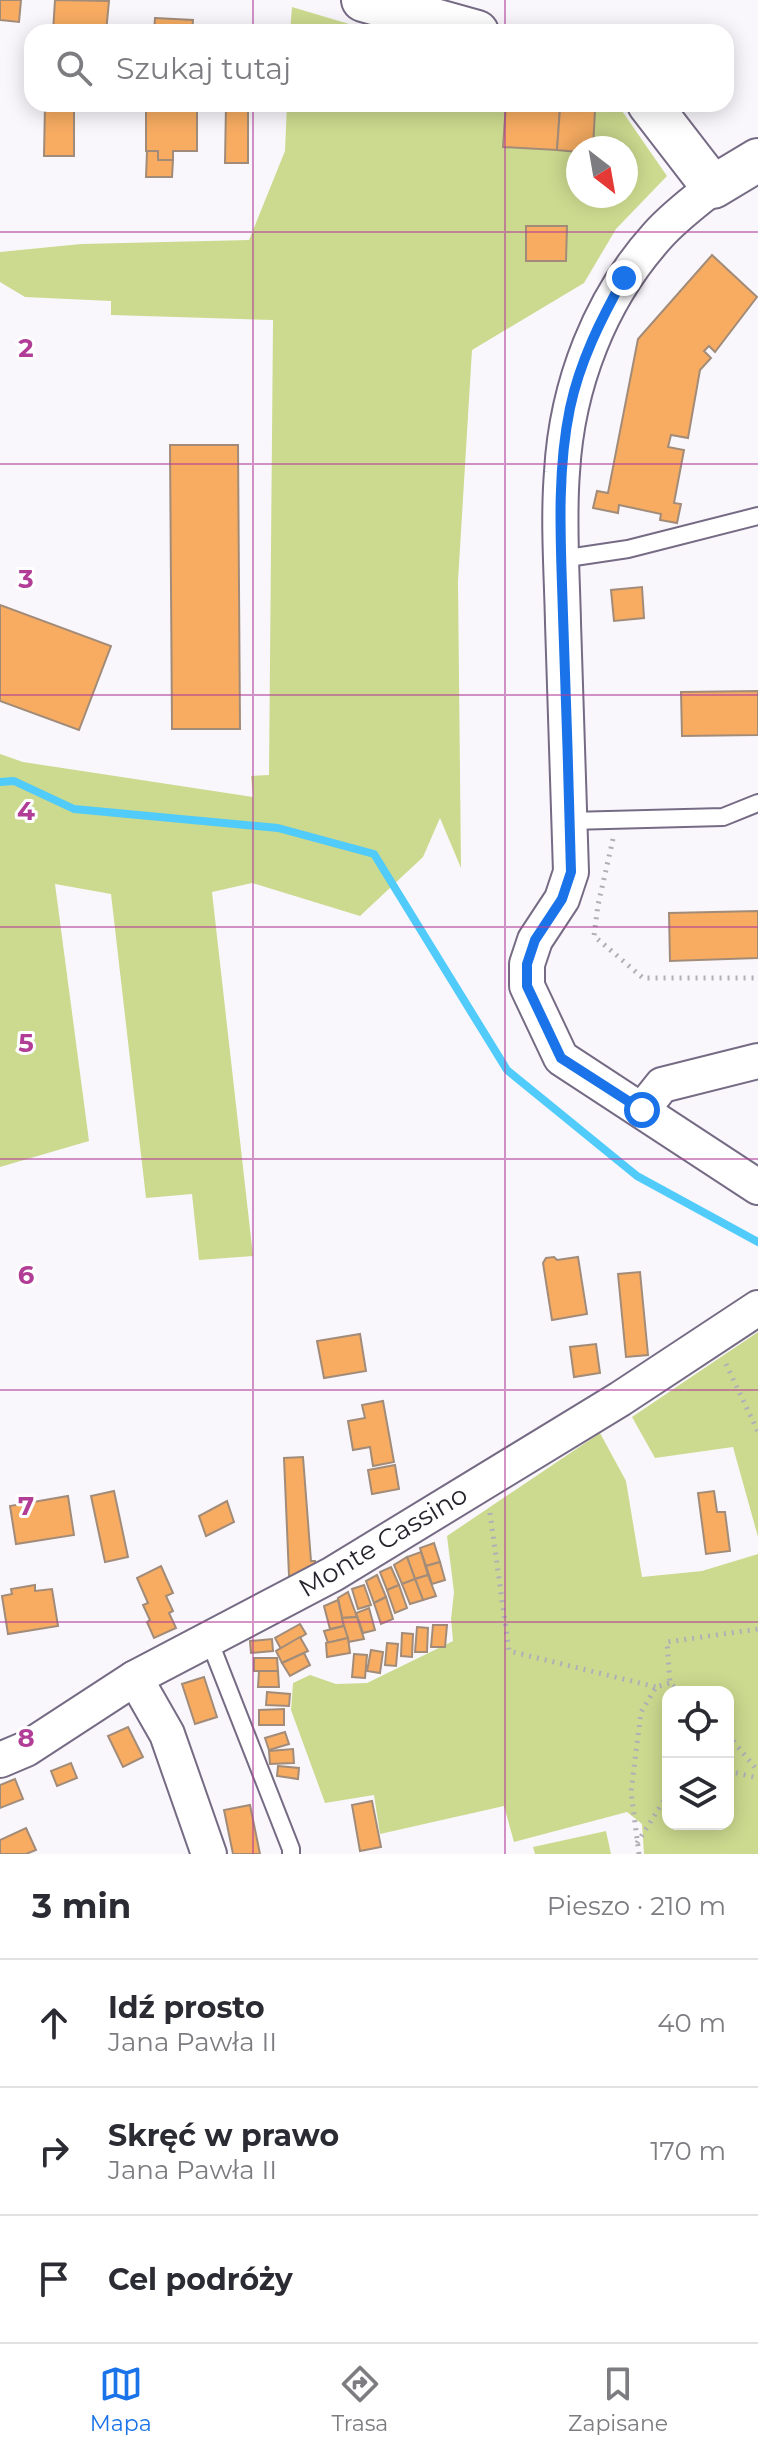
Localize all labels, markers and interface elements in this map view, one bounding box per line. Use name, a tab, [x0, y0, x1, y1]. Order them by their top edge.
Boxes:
search box	[24, 24, 734, 112]
icon: search	[52, 46, 96, 90]
text: Szukaj tutaj	[116, 50, 291, 87]
north arrow	[566, 136, 638, 208]
route end	[606, 260, 642, 296]
text: 2	[18, 332, 34, 364]
text: 3	[17, 563, 34, 595]
text: 4	[17, 795, 35, 827]
text: 5	[18, 1027, 34, 1059]
route start	[624, 1092, 660, 1128]
text: 6	[18, 1259, 35, 1291]
street label: Monte Cassino	[293, 1478, 473, 1604]
text: 7	[18, 1490, 34, 1522]
map controls	[662, 1686, 734, 1830]
button: locate	[662, 1686, 734, 1758]
text: 8	[17, 1722, 35, 1754]
button: layers	[662, 1758, 734, 1830]
text: 3 min	[32, 1885, 131, 1927]
text: Pieszo · 210 m	[547, 1890, 726, 1922]
text: Idź prosto	[108, 1989, 265, 2026]
icon: ahead	[32, 2001, 76, 2045]
text: 40 m	[657, 2007, 726, 2039]
text: Jana Pawła II	[108, 2026, 277, 2058]
text: Skręć w prawo	[108, 2117, 339, 2154]
icon: right	[32, 2129, 76, 2173]
text: 170 m	[650, 2135, 726, 2167]
text: Jana Pawła II	[108, 2154, 277, 2186]
icon: arrive	[32, 2257, 76, 2301]
text: Cel podróży	[108, 2261, 293, 2298]
tab: Mapa	[90, 2362, 152, 2437]
tab: Trasa	[331, 2362, 388, 2437]
tab: Zapisane	[568, 2362, 668, 2437]

